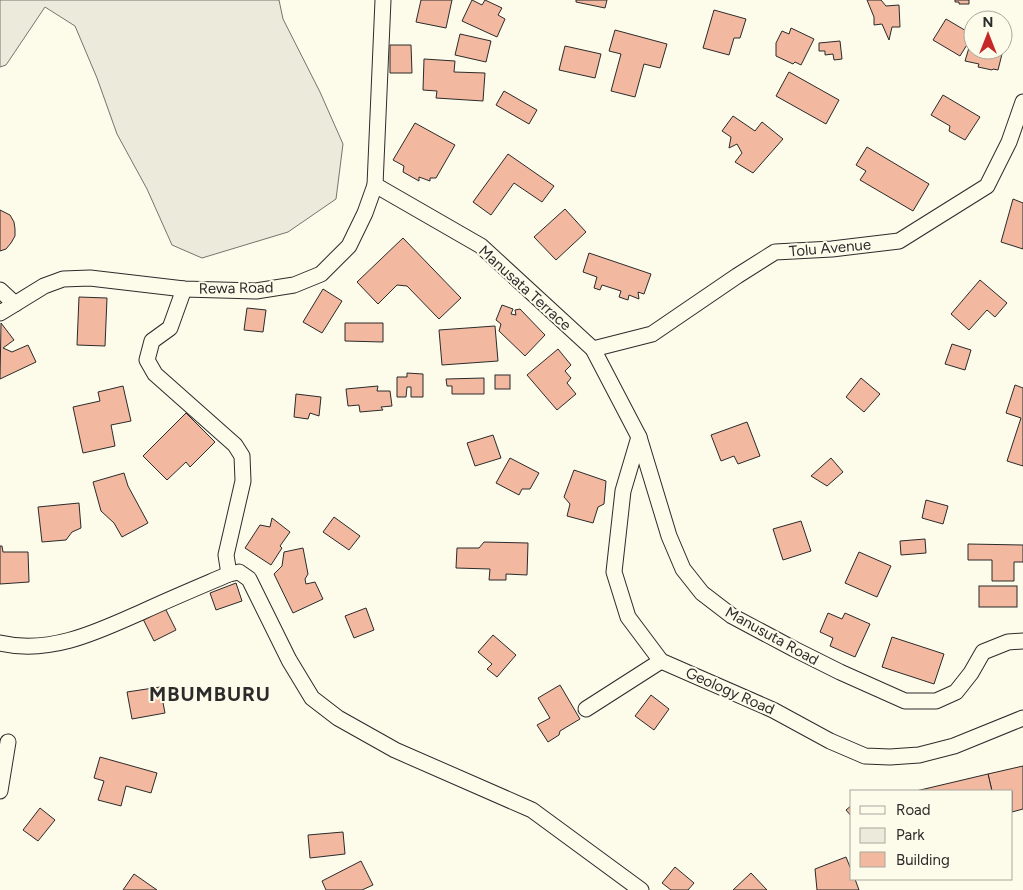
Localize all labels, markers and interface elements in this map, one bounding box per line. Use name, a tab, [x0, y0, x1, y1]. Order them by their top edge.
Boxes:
north arrow	[963, 10, 1013, 60]
text: N	[983, 14, 993, 31]
street label: Tolu Avenue	[788, 235, 872, 261]
street label: Manusata Terrace	[475, 242, 575, 334]
street label: Rewa Road	[198, 278, 274, 298]
street label: Manusuta Road	[722, 603, 822, 669]
street label: Geology Road	[683, 663, 777, 719]
district label: MBUMBURU	[149, 682, 271, 706]
legend	[850, 790, 1013, 880]
text: Road	[896, 801, 931, 819]
text: Park	[896, 826, 925, 844]
text: Building	[896, 851, 950, 869]

